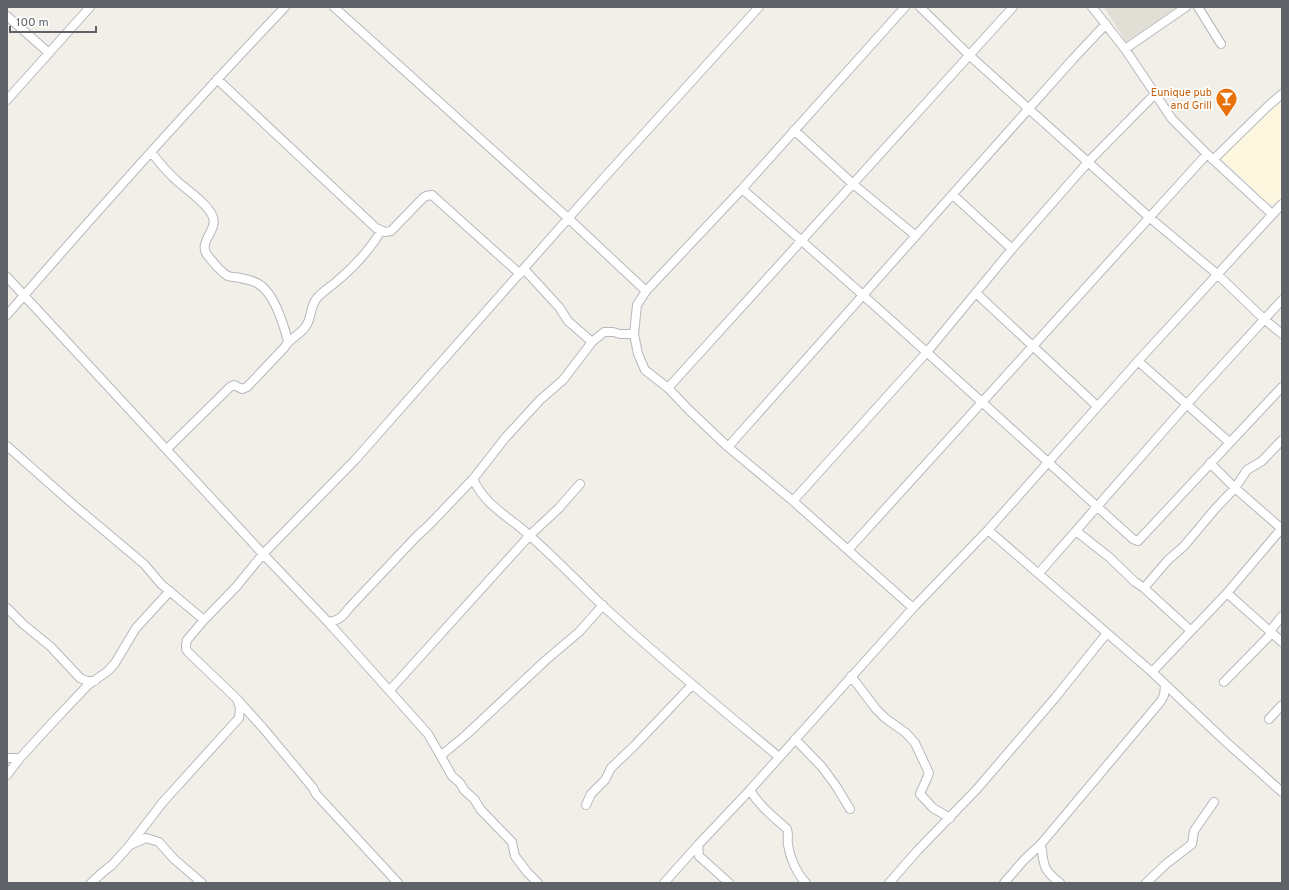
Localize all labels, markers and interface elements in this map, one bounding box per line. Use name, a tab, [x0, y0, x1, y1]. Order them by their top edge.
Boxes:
scale bar	[10, 8, 96, 34]
text: 100 m	[16, 15, 49, 31]
place label: Eunique pub and Grill	[1151, 86, 1212, 113]
bar icon: Eunique pub and Grill	[1214, 86, 1240, 119]

